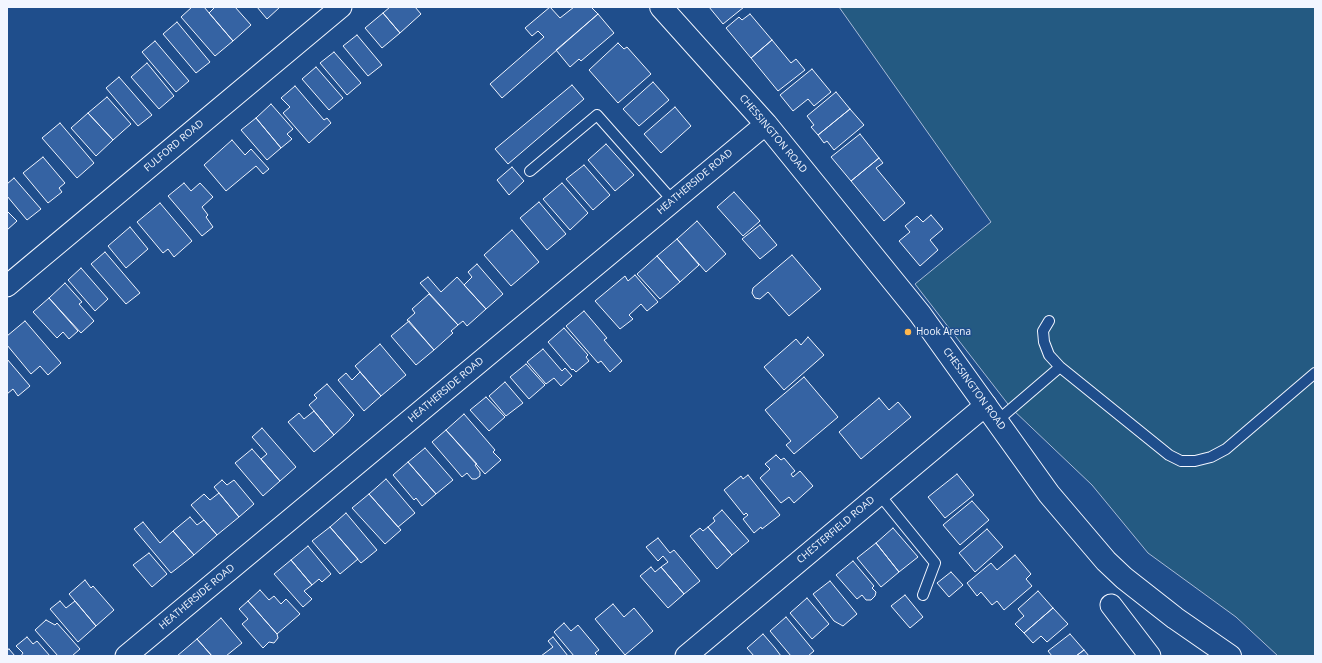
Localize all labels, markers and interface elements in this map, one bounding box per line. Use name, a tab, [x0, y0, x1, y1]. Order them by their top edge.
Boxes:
street label: CHESSINGTON ROAD	[737, 92, 809, 176]
street label: FULFORD ROAD	[142, 118, 206, 174]
street label: HEATHERSIDE ROAD	[655, 147, 735, 217]
place label: Hook Arena	[916, 326, 971, 338]
marker: Hook Arena	[903, 327, 913, 337]
street label: CHESSINGTON ROAD	[940, 346, 1008, 432]
street label: HEATHERSIDE ROAD	[406, 355, 486, 425]
street label: CHESTERFIELD ROAD	[795, 494, 877, 566]
street label: HEATHERSIDE ROAD	[157, 562, 237, 632]

